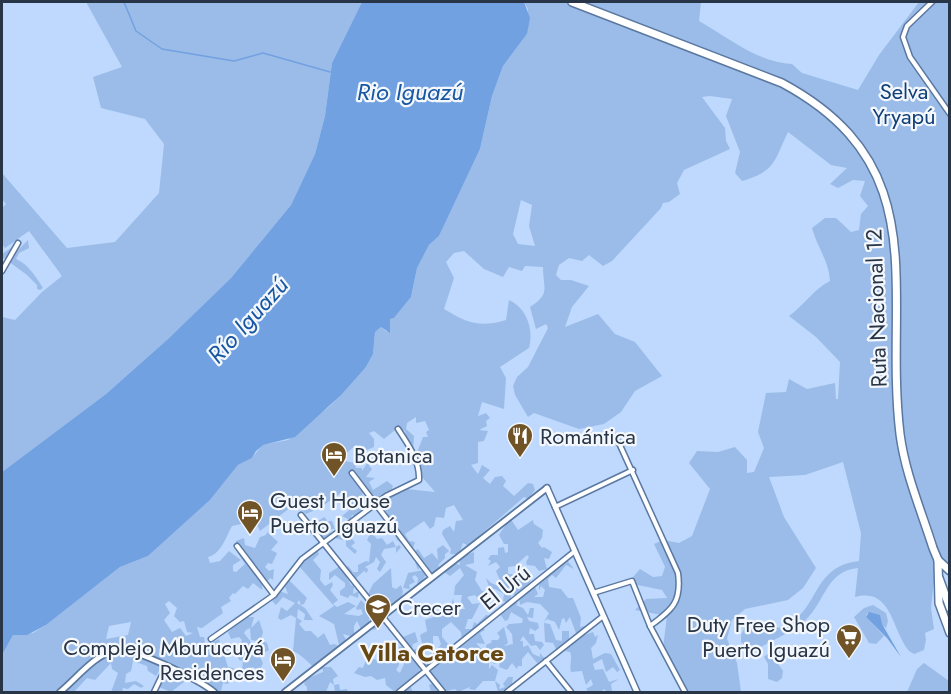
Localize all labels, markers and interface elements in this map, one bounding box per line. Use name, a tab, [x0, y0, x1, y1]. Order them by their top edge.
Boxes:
water label: Rio Iguazú	[357, 74, 463, 109]
park label: Selva Yryapú	[872, 75, 936, 132]
street label: Ruta Nacional 12	[857, 228, 895, 388]
water label: Río Iguazú	[199, 268, 296, 371]
place label: Romántica	[540, 420, 636, 452]
restaurant icon: Romántica	[505, 421, 535, 459]
place label: Botanica	[354, 439, 433, 471]
hotel icon: Botanica	[319, 440, 349, 478]
place label: Guest House Puerto Iguazú	[270, 484, 398, 541]
hotel icon: Guest House Puerto Iguazú	[235, 498, 265, 536]
street label: El Urú	[473, 557, 537, 617]
place label: Crecer	[398, 591, 461, 623]
school or university icon: Crecer	[363, 592, 393, 630]
place label: Duty Free Shop Puerto Iguazú	[687, 608, 830, 665]
supermarket icon: Duty Free Shop Puerto Iguazú	[834, 622, 864, 660]
place label: Complejo Mburucuyá Residences	[63, 631, 264, 688]
district label: Villa Catorce	[359, 635, 504, 670]
hotel icon: Complejo Mburucuyá Residences	[268, 645, 298, 683]

